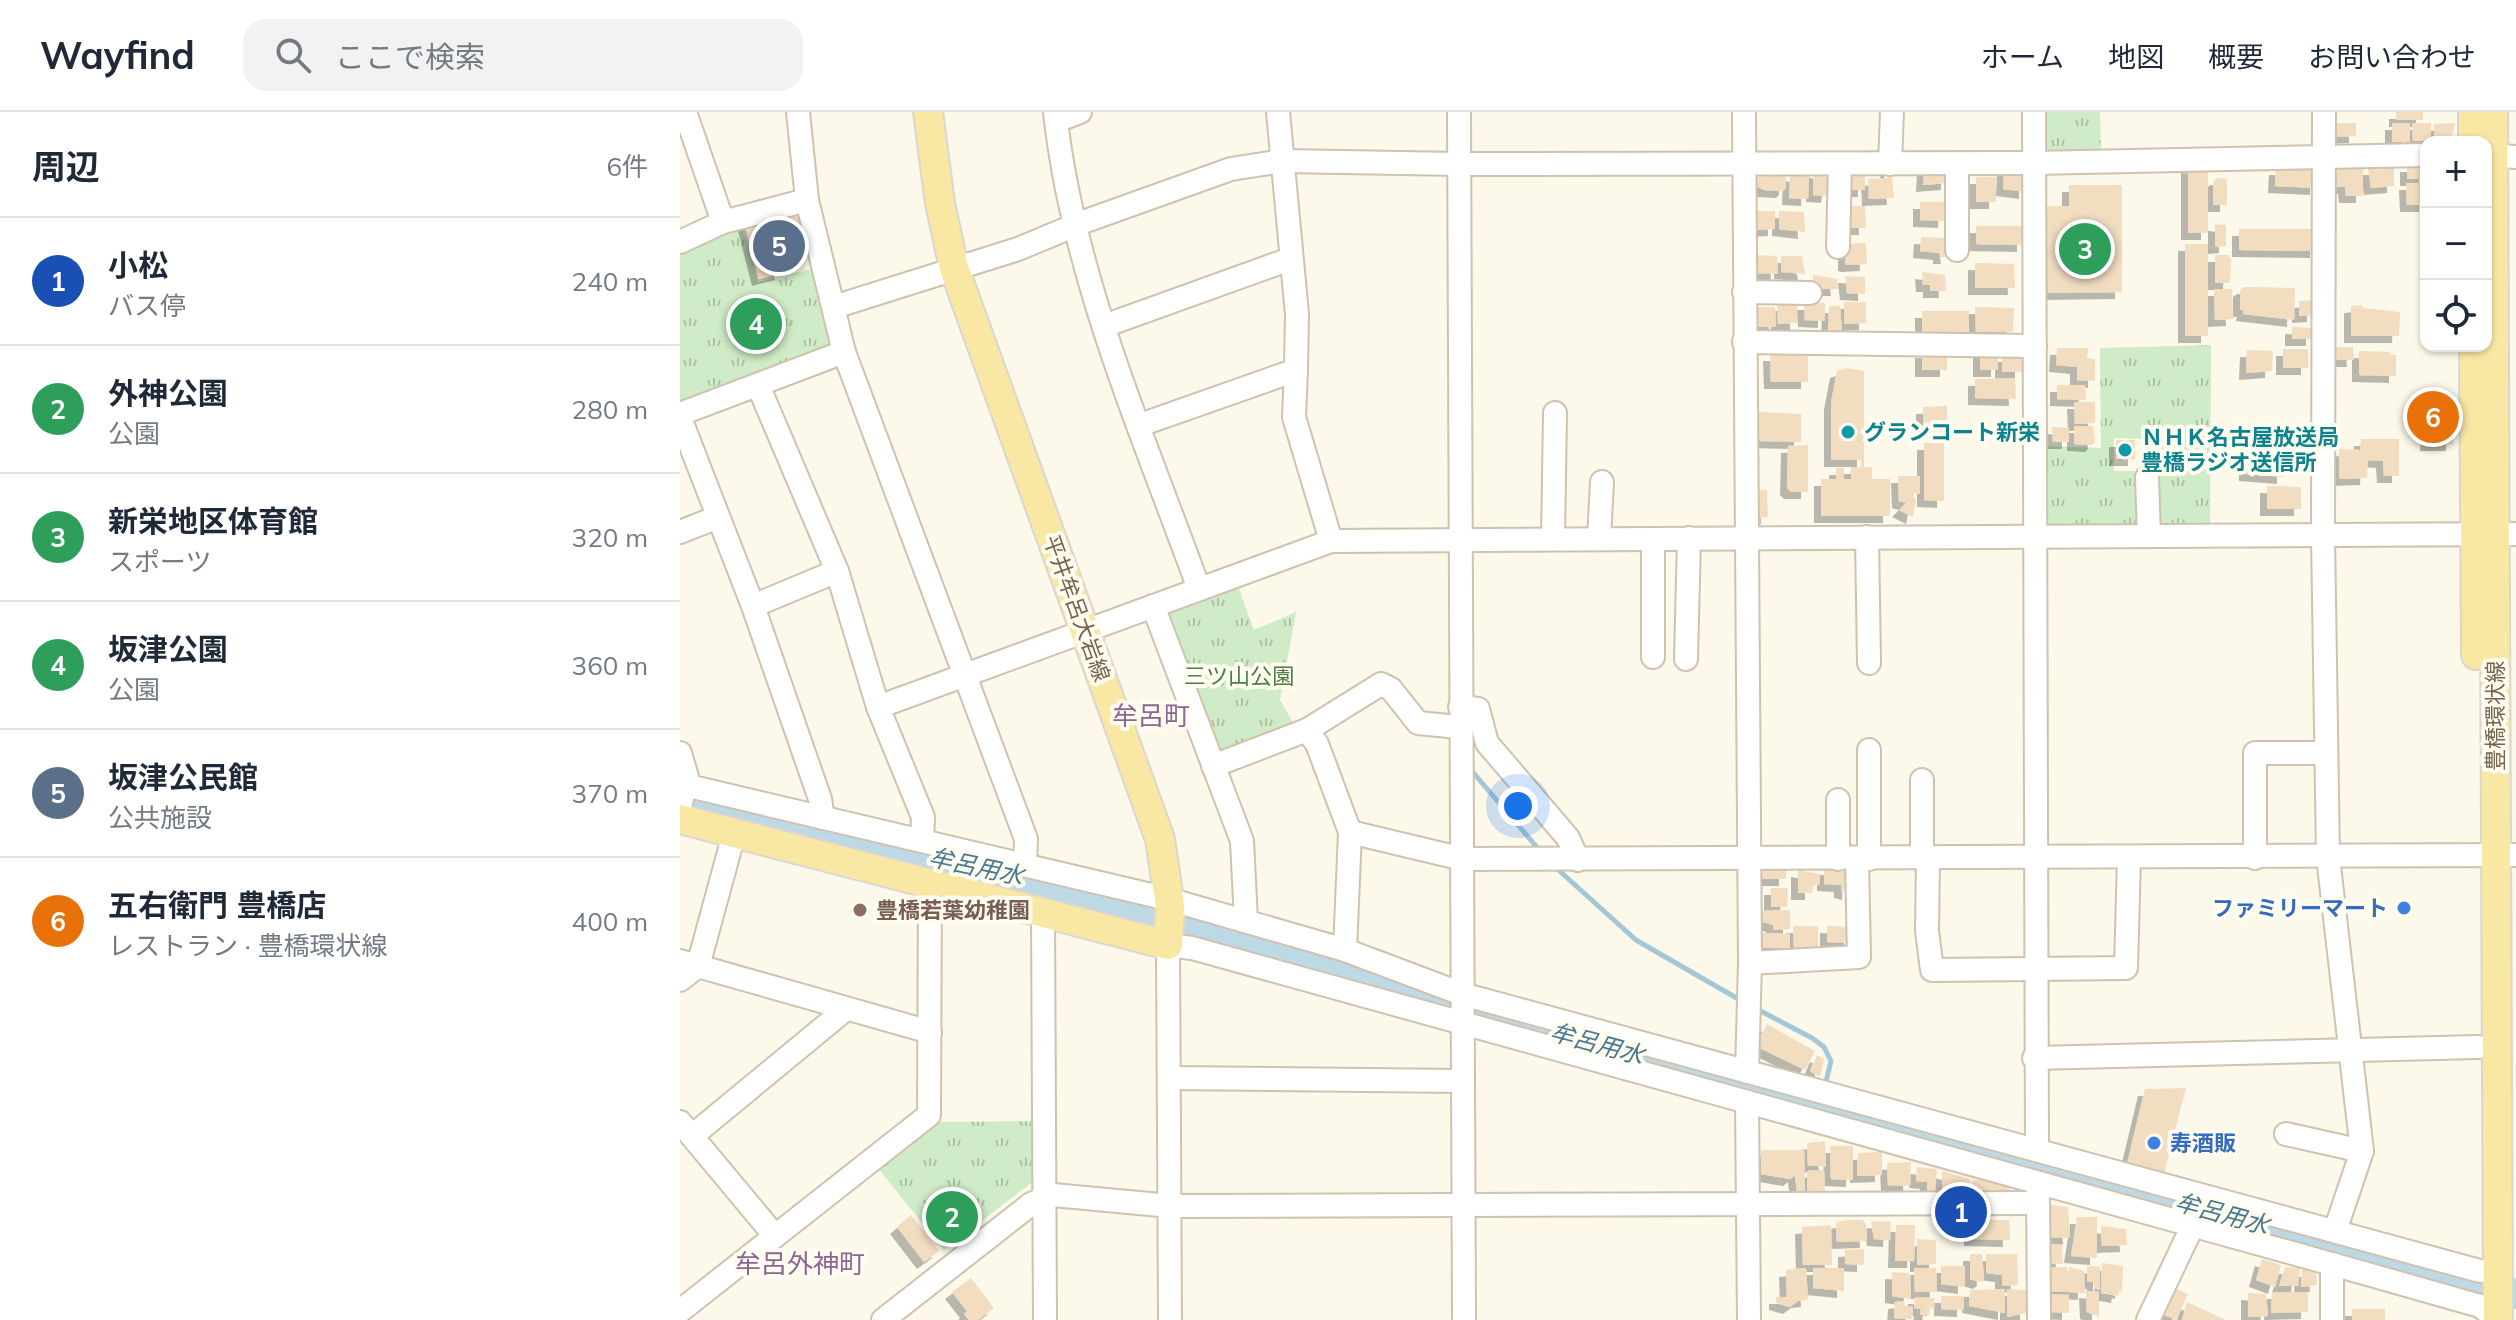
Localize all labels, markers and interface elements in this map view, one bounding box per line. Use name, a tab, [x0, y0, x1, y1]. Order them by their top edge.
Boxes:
search box	[243, 19, 803, 91]
text: Wayfind	[40, 31, 195, 79]
icon: search	[271, 33, 315, 77]
text: ここで検索	[335, 38, 485, 76]
text: ホーム	[1981, 39, 2064, 74]
text: 地図	[2108, 39, 2164, 74]
text: 概要	[2208, 39, 2264, 74]
text: お問い合わせ	[2308, 39, 2476, 74]
map controls	[2420, 136, 2492, 352]
button: +	[2420, 136, 2492, 208]
text: 周辺	[32, 145, 100, 188]
text: 6件	[606, 150, 648, 183]
button: −	[2420, 208, 2492, 280]
pin: 5	[753, 216, 805, 276]
pin: 3	[2059, 219, 2111, 279]
text: 小松	[108, 246, 168, 284]
text: 1	[50, 265, 66, 298]
text: 240 m	[572, 265, 648, 298]
button: locate	[2420, 280, 2492, 352]
text: バス停	[108, 289, 186, 322]
pin: 4	[730, 294, 782, 354]
text: 外神公園	[108, 374, 228, 412]
pin: 6	[2407, 387, 2459, 447]
text: 2	[50, 393, 66, 426]
text: 280 m	[572, 393, 648, 426]
text: 公園	[108, 417, 160, 450]
place label: グランコート新栄	[1864, 418, 2040, 446]
marker: グランコート新栄	[1839, 423, 1857, 441]
place label: ＮＨＫ名古屋放送局 豊橋ラジオ送信所	[2141, 423, 2339, 476]
marker: ＮＨＫ名古屋放送局 豊橋ラジオ送信所	[2116, 441, 2134, 459]
text: 新栄地区体育館	[108, 502, 318, 540]
text: 3	[50, 521, 66, 554]
text: 320 m	[572, 521, 648, 554]
street label: 平井牟呂大岩線	[1038, 531, 1116, 685]
text: スポーツ	[108, 545, 211, 578]
text: 坂津公園	[108, 630, 228, 668]
text: 4	[50, 649, 66, 682]
text: 360 m	[572, 649, 648, 682]
street label: 豊橋環状線	[2481, 661, 2509, 771]
park label: 三ツ山公園	[1184, 662, 1294, 690]
text: 公園	[108, 673, 160, 706]
district label: 牟呂町	[1112, 699, 1190, 732]
text: 坂津公民館	[108, 758, 258, 796]
text: 5	[50, 777, 66, 810]
text: 370 m	[572, 777, 648, 810]
your location	[1498, 786, 1538, 826]
text: 公共施設	[108, 801, 212, 834]
water label: 牟呂用水	[926, 841, 1029, 891]
text: 五右衛門 豊橋店	[108, 886, 326, 924]
place label: ファミリーマート	[2212, 894, 2388, 922]
place label: 豊橋若葉幼稚園	[876, 896, 1030, 924]
marker: ファミリーマート	[2395, 899, 2413, 917]
marker: 豊橋若葉幼稚園	[851, 901, 869, 919]
text: 6	[50, 905, 66, 938]
text: 400 m	[572, 905, 648, 938]
text: レストラン · 豊橋環状線	[108, 929, 388, 962]
water label: 牟呂用水	[1547, 1016, 1650, 1071]
place label: 寿酒販	[2170, 1129, 2236, 1157]
marker: 寿酒販	[2145, 1134, 2163, 1152]
pin: 1	[1935, 1182, 1987, 1242]
water label: 牟呂用水	[2172, 1186, 2275, 1241]
pin: 2	[926, 1187, 978, 1247]
district label: 牟呂外神町	[735, 1247, 865, 1280]

